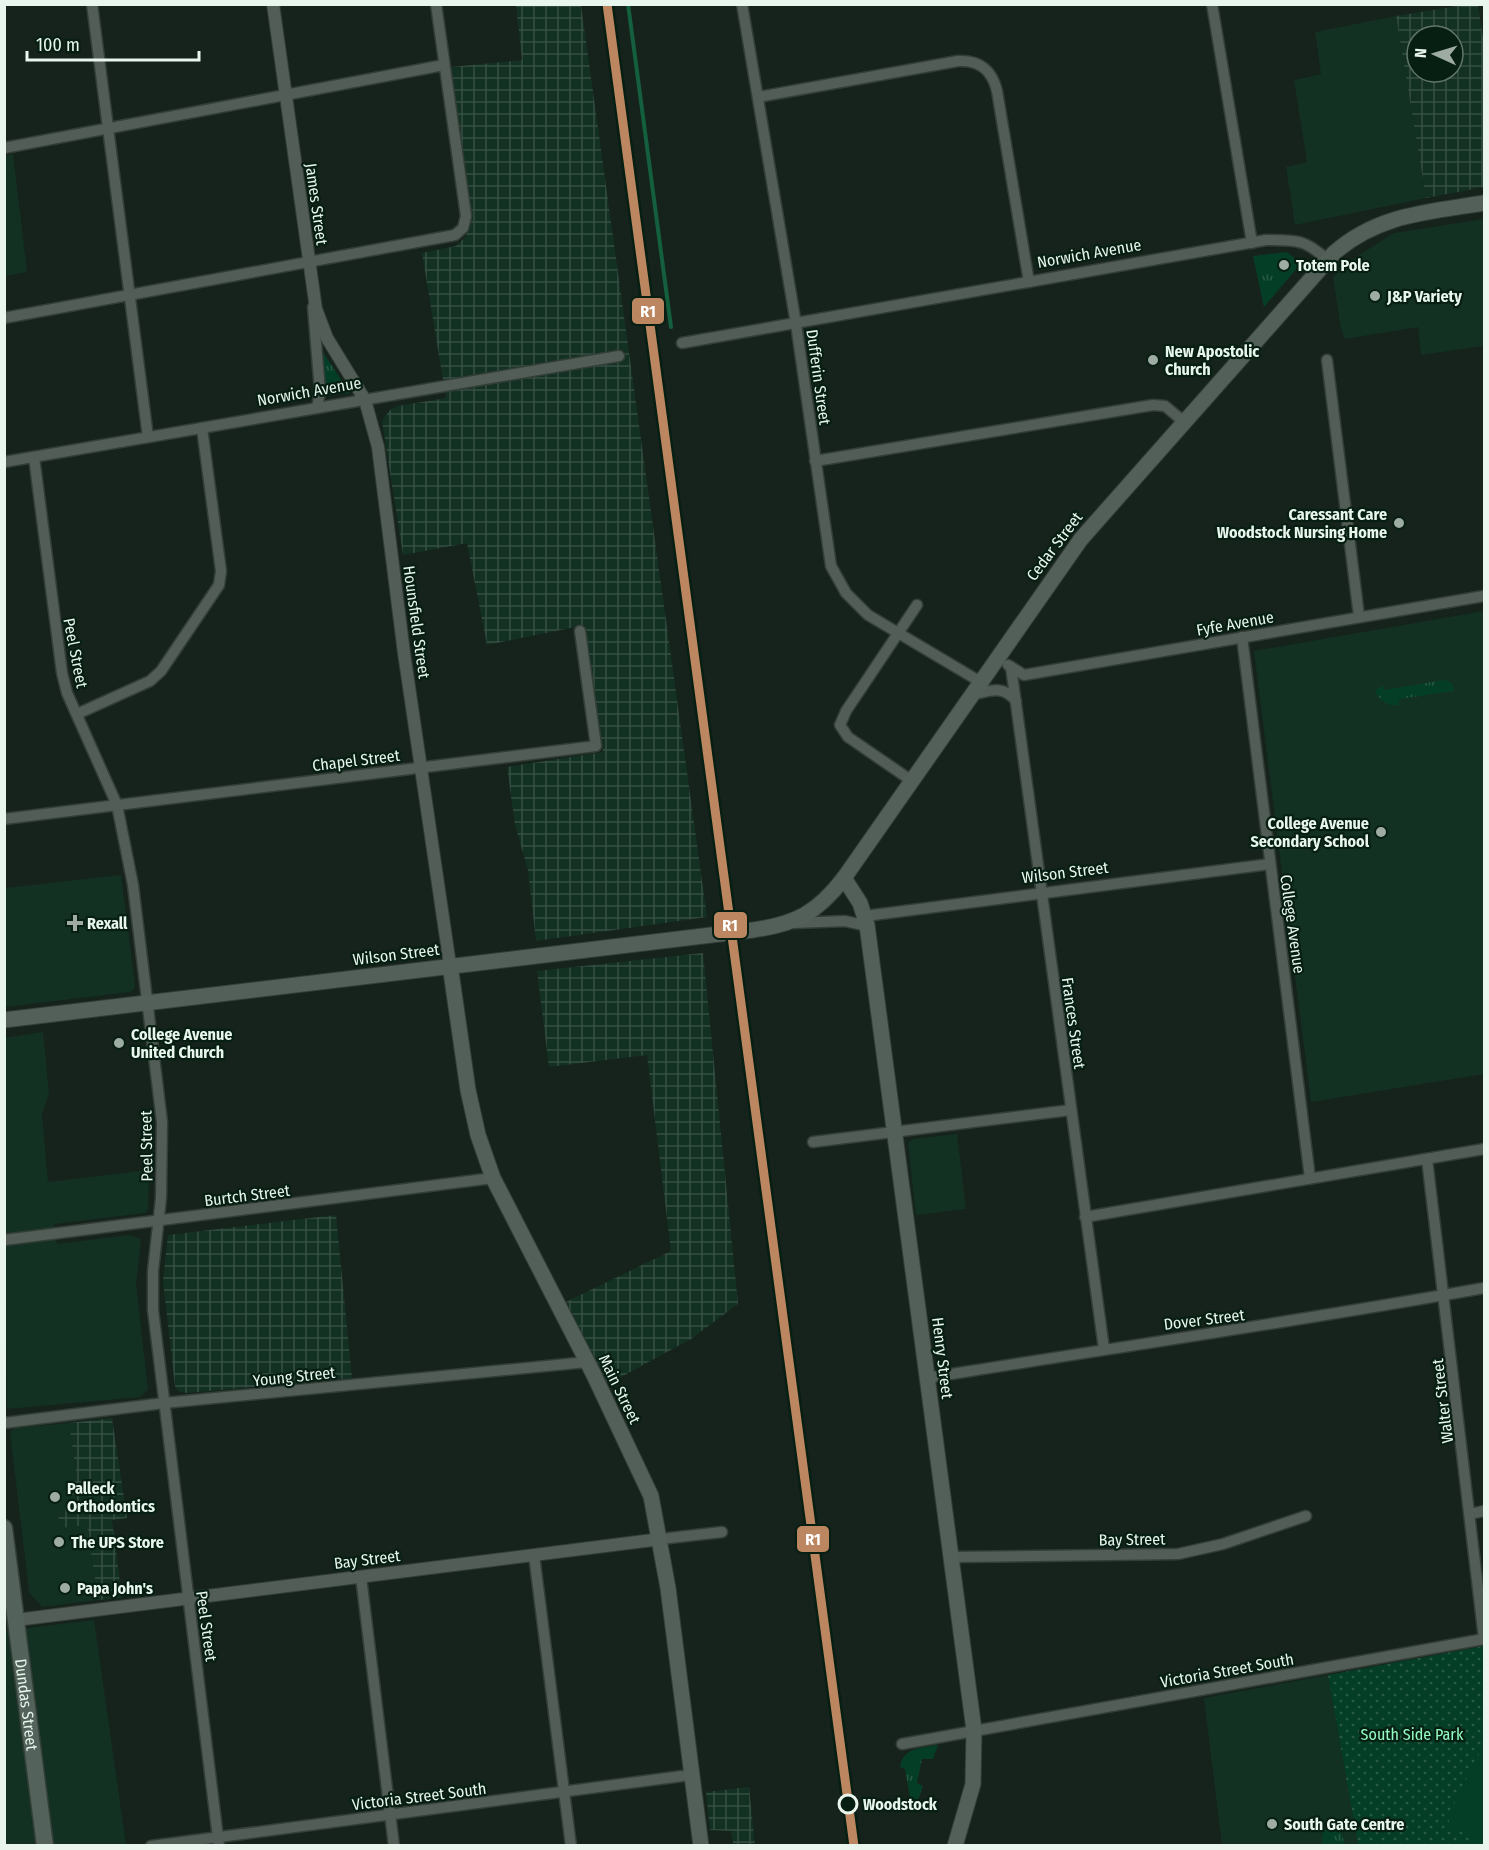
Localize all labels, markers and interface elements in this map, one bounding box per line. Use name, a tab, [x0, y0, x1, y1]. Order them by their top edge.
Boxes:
scale bar	[27, 24, 200, 62]
north arrow	[1405, 24, 1465, 84]
text: 100 m	[36, 34, 80, 56]
text: N	[1411, 48, 1430, 58]
street label: James Street	[301, 162, 332, 247]
street label: Norwich Avenue	[1036, 235, 1143, 272]
place label: Totem Pole	[1296, 256, 1370, 275]
marker: Totem Pole	[1277, 258, 1291, 272]
place label: J&P Variety	[1386, 287, 1462, 306]
marker: J&P Variety	[1368, 289, 1382, 303]
line badge: R1	[631, 297, 665, 325]
text: R1	[640, 302, 656, 321]
street label: Dufferin Street	[802, 328, 835, 427]
place label: New Apostolic Church	[1165, 342, 1259, 379]
marker: New Apostolic Church	[1146, 353, 1160, 367]
street label: Norwich Avenue	[256, 373, 363, 410]
place label: Caressant Care Woodstock Nursing Home	[1217, 505, 1387, 542]
street label: Cedar Street	[1022, 508, 1087, 584]
marker: Caressant Care Woodstock Nursing Home	[1392, 516, 1406, 530]
street label: Hounsfield Street	[399, 564, 434, 681]
street label: Fyfe Avenue	[1195, 607, 1275, 640]
street label: Peel Street	[59, 616, 92, 691]
street label: Chapel Street	[311, 746, 402, 775]
place label: College Avenue Secondary School	[1250, 814, 1370, 851]
marker: College Avenue Secondary School	[1374, 825, 1388, 839]
street label: Wilson Street	[1021, 858, 1110, 887]
street label: College Avenue	[1276, 873, 1309, 975]
line badge: R1	[713, 911, 748, 939]
place label: Rexall	[87, 914, 128, 933]
marker: Rexall	[68, 916, 82, 930]
text: R1	[722, 916, 738, 935]
street label: Wilson Street	[352, 940, 441, 969]
street label: Frances Street	[1058, 976, 1089, 1071]
place label: College Avenue United Church	[131, 1025, 232, 1062]
marker: College Avenue United Church	[112, 1036, 126, 1050]
street label: Peel Street	[136, 1110, 157, 1182]
street label: Burtch Street	[203, 1181, 292, 1210]
street label: Dover Street	[1163, 1305, 1246, 1334]
street label: Henry Street	[928, 1316, 957, 1401]
street label: Main Street	[595, 1351, 645, 1428]
street label: Walter Street	[1428, 1357, 1457, 1444]
street label: Young Street	[252, 1363, 337, 1390]
place label: Palleck Orthodontics	[67, 1479, 155, 1516]
marker: Palleck Orthodontics	[48, 1490, 62, 1504]
line badge: R1	[796, 1525, 830, 1553]
street label: Bay Street	[1099, 1529, 1166, 1550]
text: R1	[805, 1530, 821, 1549]
place label: The UPS Store	[71, 1533, 164, 1552]
marker: The UPS Store	[52, 1535, 66, 1549]
street label: Bay Street	[333, 1546, 402, 1573]
place label: Papa John's	[77, 1579, 153, 1598]
marker: Papa John's	[58, 1581, 72, 1595]
street label: Peel Street	[192, 1590, 221, 1663]
street label: Victoria Street South	[1159, 1649, 1295, 1692]
street label: Dundas Street	[11, 1658, 42, 1752]
park label: South Side Park	[1361, 1725, 1464, 1744]
street label: Victoria Street South	[351, 1779, 487, 1814]
marker: Woodstock	[838, 1794, 858, 1814]
place label: Woodstock	[863, 1795, 938, 1814]
place label: South Gate Centre	[1284, 1815, 1404, 1834]
marker: South Gate Centre	[1265, 1817, 1279, 1831]

